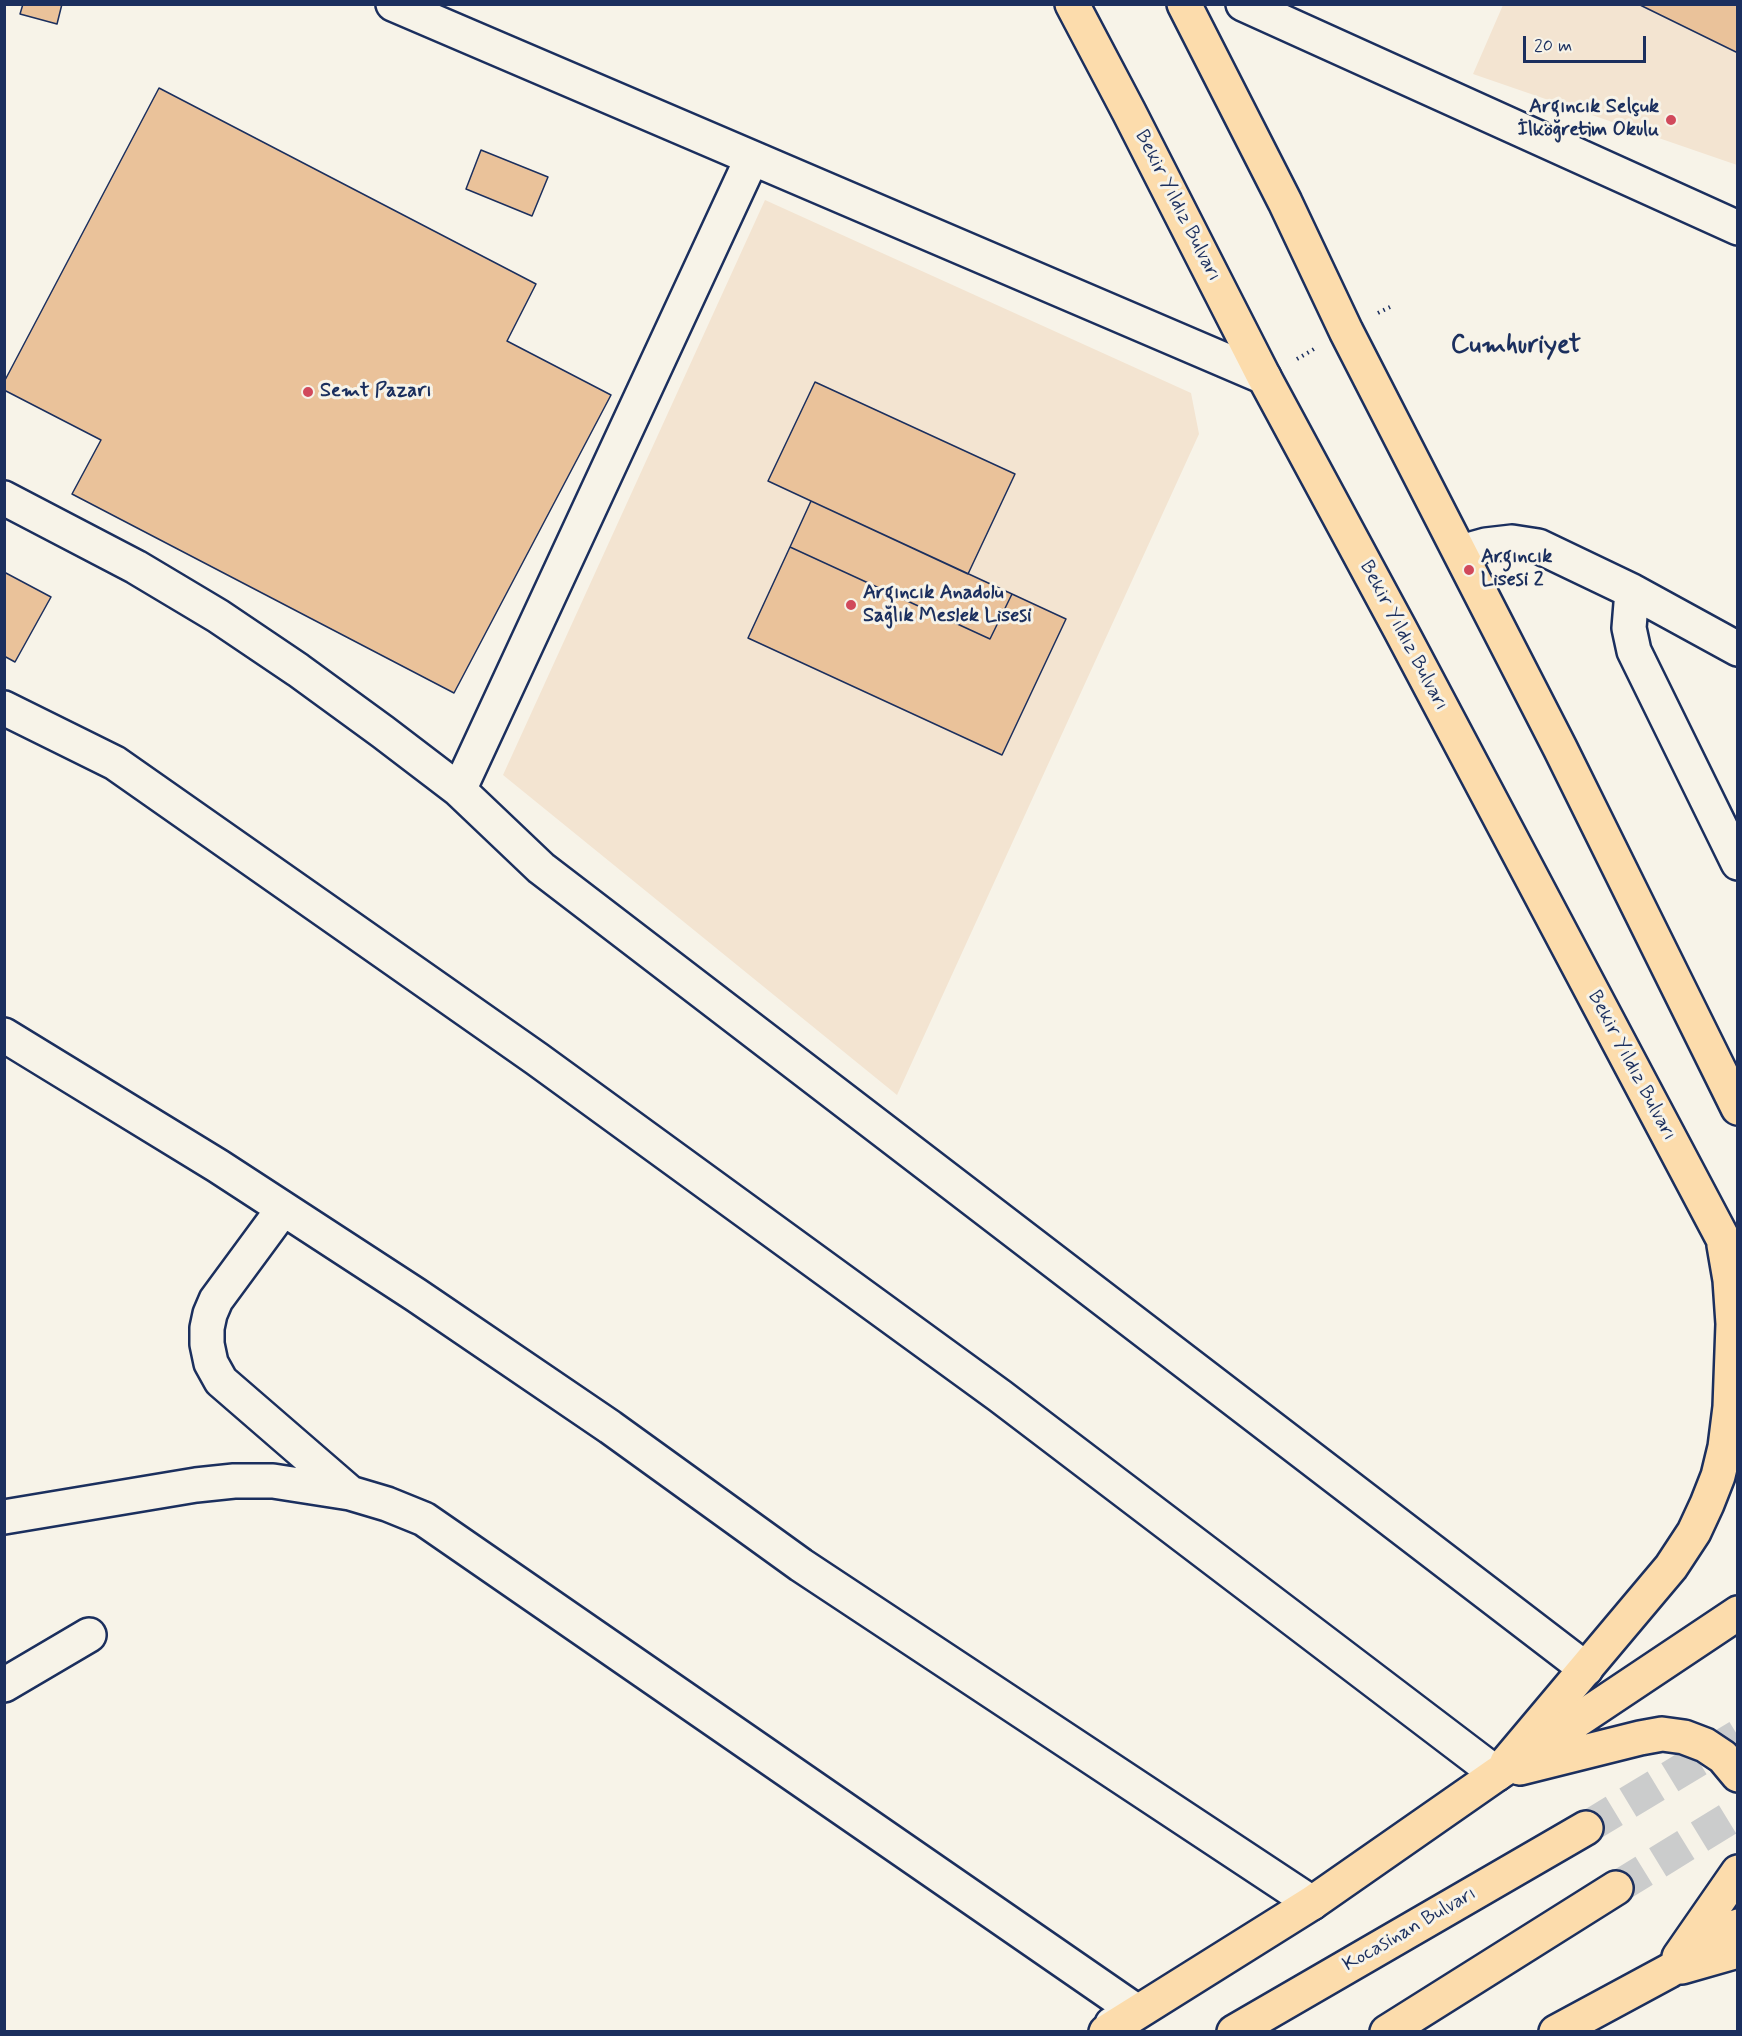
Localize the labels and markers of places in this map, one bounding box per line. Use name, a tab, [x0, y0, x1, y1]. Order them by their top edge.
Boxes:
place label: Argıncık Selçuk İlköğretim Okulu	[1517, 96, 1659, 143]
marker: Argıncık Selçuk İlköğretim Okulu	[1664, 113, 1678, 127]
place label: Semt Pazarı	[320, 380, 432, 404]
marker: Semt Pazarı	[301, 385, 315, 399]
place label: Argıncık Lisesi 2	[1481, 546, 1552, 593]
marker: Argıncık Lisesi 2	[1462, 563, 1476, 577]
place label: Argıncık Anadolu Sağlık Meslek Lisesi	[863, 582, 1032, 629]
marker: Argıncık Anadolu Sağlık Meslek Lisesi	[844, 598, 858, 612]

